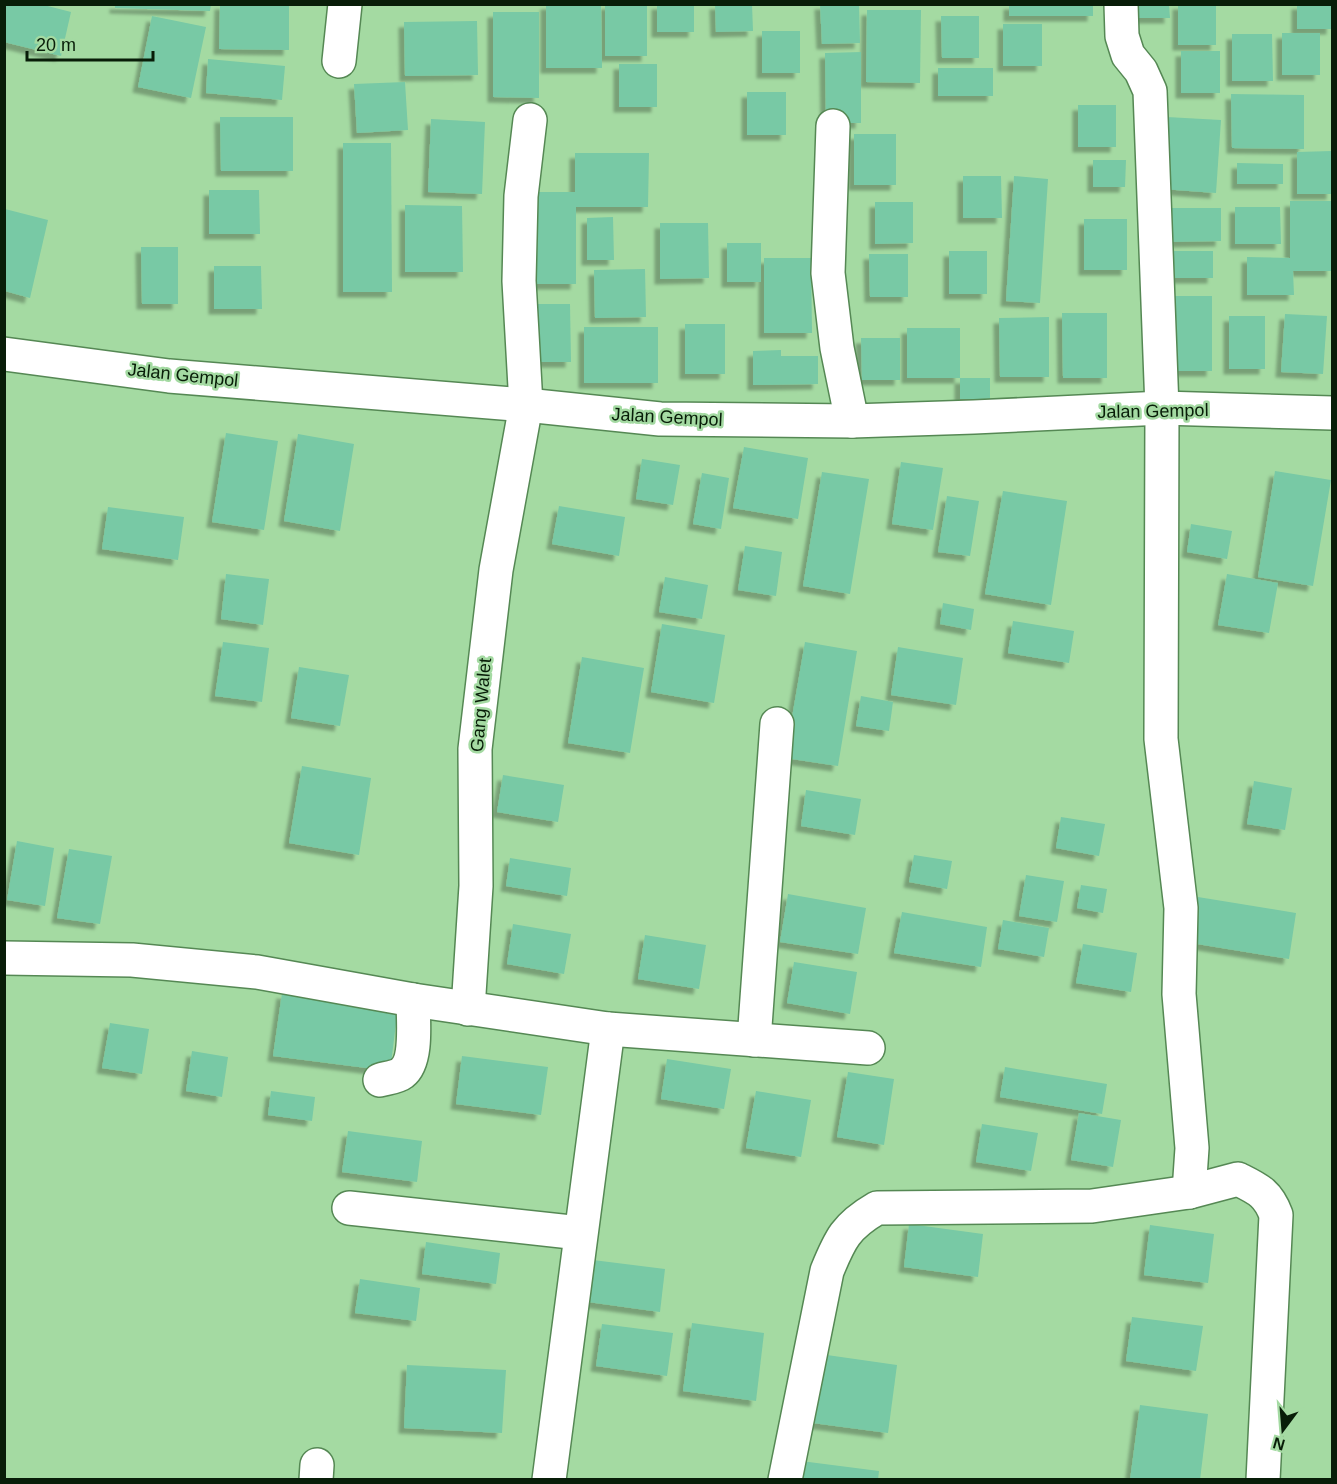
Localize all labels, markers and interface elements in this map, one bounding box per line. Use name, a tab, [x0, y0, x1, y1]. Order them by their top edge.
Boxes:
scale bar	[27, 24, 153, 62]
text: 20 m	[36, 35, 76, 55]
street label: Jalan Gempol	[127, 359, 239, 391]
street label: Jalan Gempol	[1097, 400, 1209, 422]
street label: Jalan Gempol	[611, 404, 723, 430]
street label: Gang Walet	[467, 657, 495, 753]
north arrow	[1253, 1400, 1313, 1460]
text: N	[1271, 1434, 1287, 1454]

